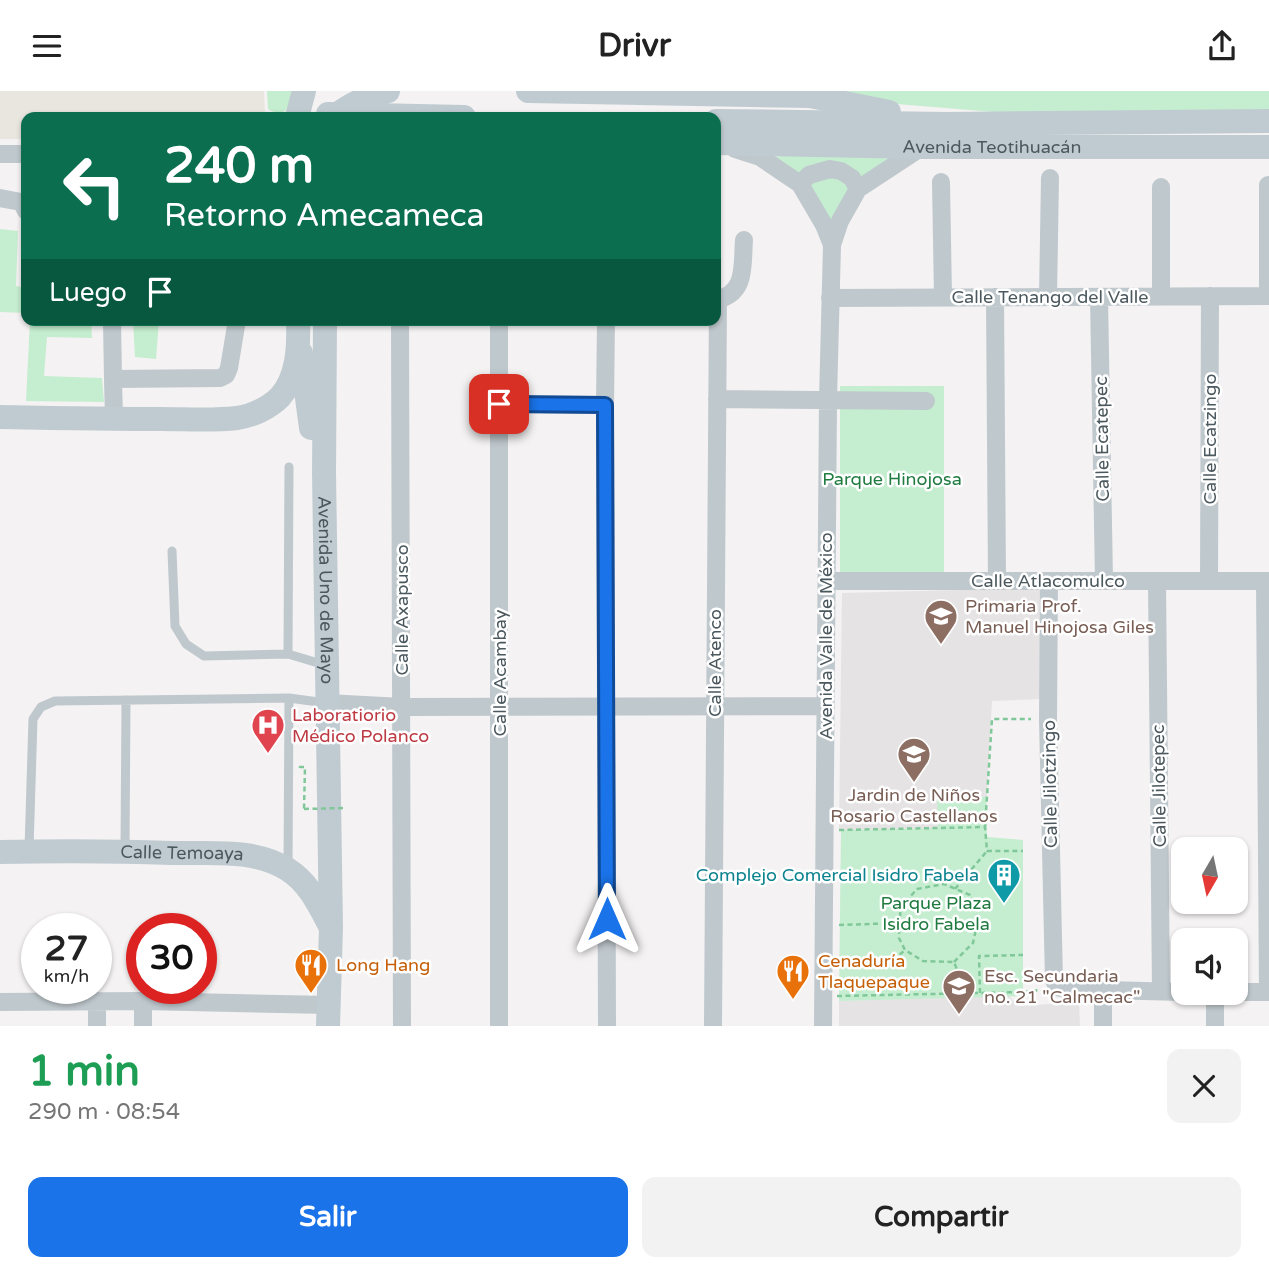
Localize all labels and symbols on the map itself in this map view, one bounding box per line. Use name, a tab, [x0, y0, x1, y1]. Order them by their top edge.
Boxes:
street label: Avenida Teotihuacán	[902, 136, 1081, 158]
street label: Calle Tenango del Valle	[952, 286, 1148, 308]
pin	[469, 374, 529, 434]
street label: Calle Ecatzingo	[1199, 374, 1221, 504]
street label: Calle Ecatepec	[1090, 376, 1114, 502]
park label: Parque Hinojosa	[822, 468, 962, 490]
street label: Avenida Uno de Mayo	[313, 496, 338, 684]
street label: Avenida Valle de México	[815, 532, 837, 740]
street label: Calle Axapusco	[391, 544, 413, 676]
street label: Calle Atlacomulco	[971, 570, 1125, 592]
place label: Primaria Prof. Manuel Hinojosa Giles	[965, 595, 1154, 638]
school or university icon: Primaria Prof. Manuel Hinojosa Giles	[922, 597, 960, 646]
street label: Calle Acambay	[489, 609, 511, 736]
street label: Calle Atenco	[704, 609, 726, 717]
place label: Laboratiorio Médico Polanco	[292, 704, 429, 747]
hospital icon: Laboratiorio Médico Polanco	[249, 706, 287, 755]
street label: Calle Jilotzingo	[1038, 720, 1062, 848]
street label: Calle Jilotepec	[1147, 724, 1171, 848]
school or university icon: Jardin de Niños Rosario Castellanos	[895, 735, 933, 784]
place label: Jardin de Niños Rosario Castellanos	[830, 784, 998, 827]
north arrow	[1171, 837, 1248, 913]
street label: Calle Temoaya	[120, 841, 245, 866]
building icon: Complejo Comercial Isidro Fabela	[985, 856, 1023, 905]
place label: Complejo Comercial Isidro Fabela	[696, 864, 979, 886]
position arrow	[570, 882, 644, 956]
park label: Parque Plaza Isidro Fabela	[880, 892, 992, 935]
speed limit sign: 30	[126, 913, 217, 1004]
restaurant icon: Long Hang	[292, 946, 330, 995]
place label: Cenaduría Tlaquepaque	[818, 950, 930, 993]
restaurant icon: Cenaduría Tlaquepaque	[774, 952, 812, 1001]
place label: Long Hang	[336, 954, 430, 976]
place label: Esc. Secundaria no. 21 "Calmecac"	[984, 965, 1140, 1008]
school or university icon: Esc. Secundaria no. 21 "Calmecac"	[940, 967, 978, 1016]

